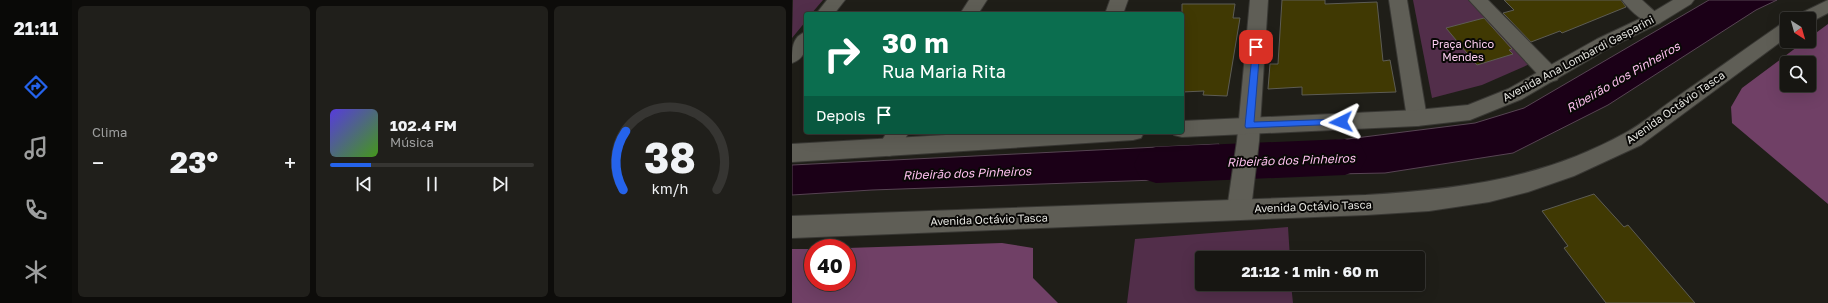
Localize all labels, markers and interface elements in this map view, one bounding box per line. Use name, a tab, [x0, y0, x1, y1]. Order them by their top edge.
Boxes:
street label: Avenida Ana Lombardi Gasparini	[1500, 12, 1656, 104]
north arrow	[1780, 12, 1816, 48]
map controls	[1780, 12, 1816, 92]
text: 21:11	[14, 17, 58, 39]
text: 30 m	[882, 26, 949, 59]
icon: right	[816, 28, 868, 80]
pin	[1239, 30, 1273, 64]
icon: arrive	[1245, 36, 1267, 58]
park label: Praça Chico Mendes	[1432, 37, 1495, 63]
water label: Ribeirão dos Pinheiros	[1564, 38, 1683, 116]
button: search	[1780, 56, 1816, 92]
text: Rua Maria Rita	[882, 60, 1006, 82]
street label: Avenida Octávio Tasca	[1623, 68, 1727, 146]
icon: directions	[22, 73, 50, 101]
position arrow	[1320, 101, 1362, 143]
icon: arrive	[873, 104, 895, 126]
text: Depois	[816, 106, 865, 124]
text: 102.4 FM	[390, 116, 457, 134]
text: Clima	[92, 124, 127, 140]
text: 38	[644, 131, 696, 181]
icon: music	[22, 134, 50, 162]
text: Música	[390, 134, 434, 150]
text: 23°	[170, 144, 218, 180]
text: −	[92, 149, 104, 176]
text: +	[284, 149, 296, 176]
water label: Ribeirão dos Pinheiros	[1227, 150, 1356, 170]
water label: Ribeirão dos Pinheiros	[903, 163, 1032, 183]
icon: previous	[353, 173, 375, 195]
icon: pause	[421, 173, 443, 195]
icon: next	[489, 173, 511, 195]
text: km/h	[652, 179, 688, 196]
icon: phone	[22, 196, 50, 224]
street label: Avenida Octávio Tasca	[1254, 197, 1372, 215]
street label: Avenida Octávio Tasca	[930, 210, 1048, 228]
speed limit sign: 40	[804, 239, 856, 291]
icon: climate	[22, 258, 50, 286]
text: 21:12 · 1 min · 60 m	[1241, 262, 1379, 280]

